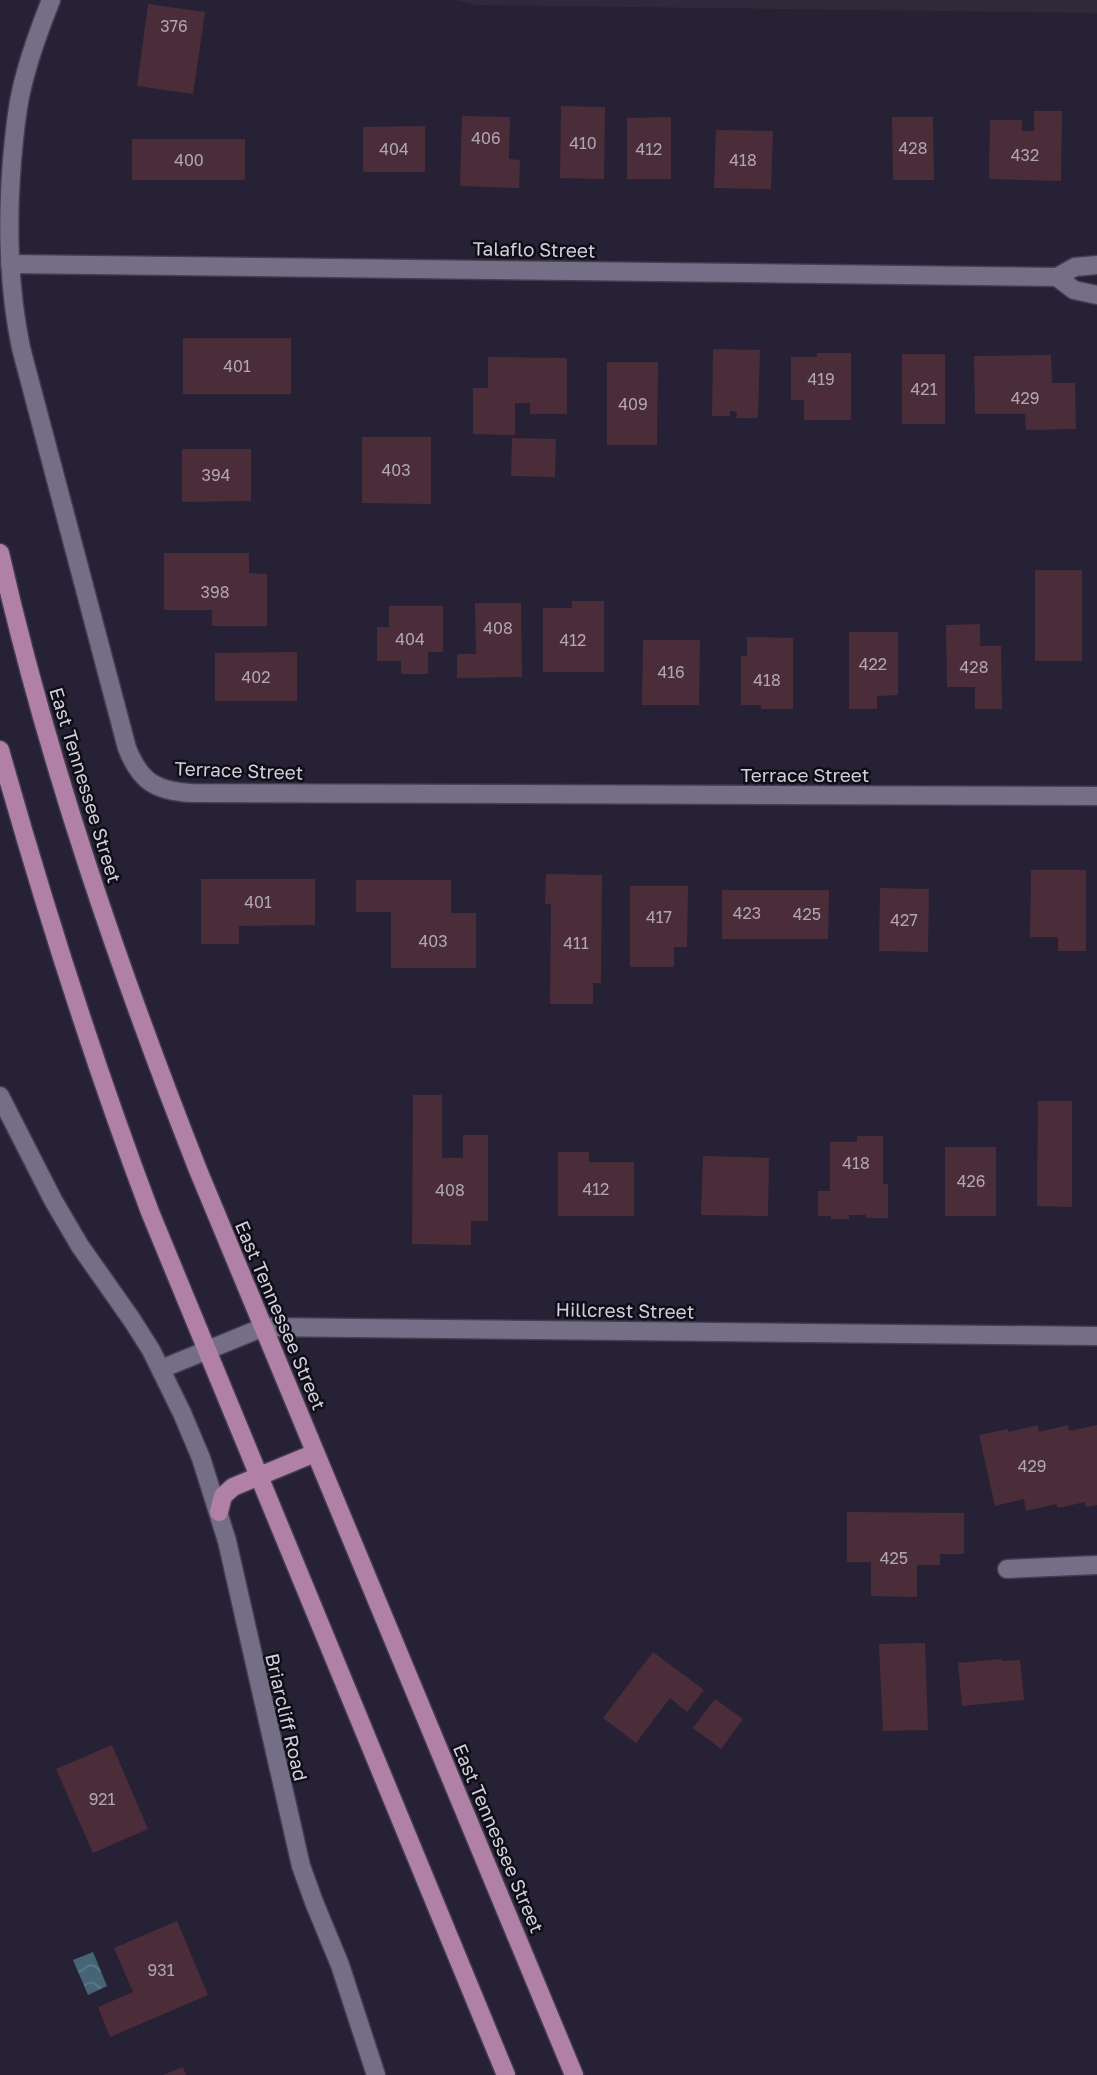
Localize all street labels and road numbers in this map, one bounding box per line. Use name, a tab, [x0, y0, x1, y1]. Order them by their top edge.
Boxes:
street label: Talaflo Street	[472, 236, 596, 262]
street label: East Tennessee Street	[45, 684, 127, 886]
street label: Terrace Street	[174, 756, 304, 784]
street label: Terrace Street	[741, 763, 869, 786]
street label: East Tennessee Street	[231, 1217, 331, 1413]
street label: Hillcrest Street	[555, 1297, 695, 1323]
street label: Briarcliff Road	[261, 1651, 313, 1783]
street label: East Tennessee Street	[449, 1740, 549, 1936]

